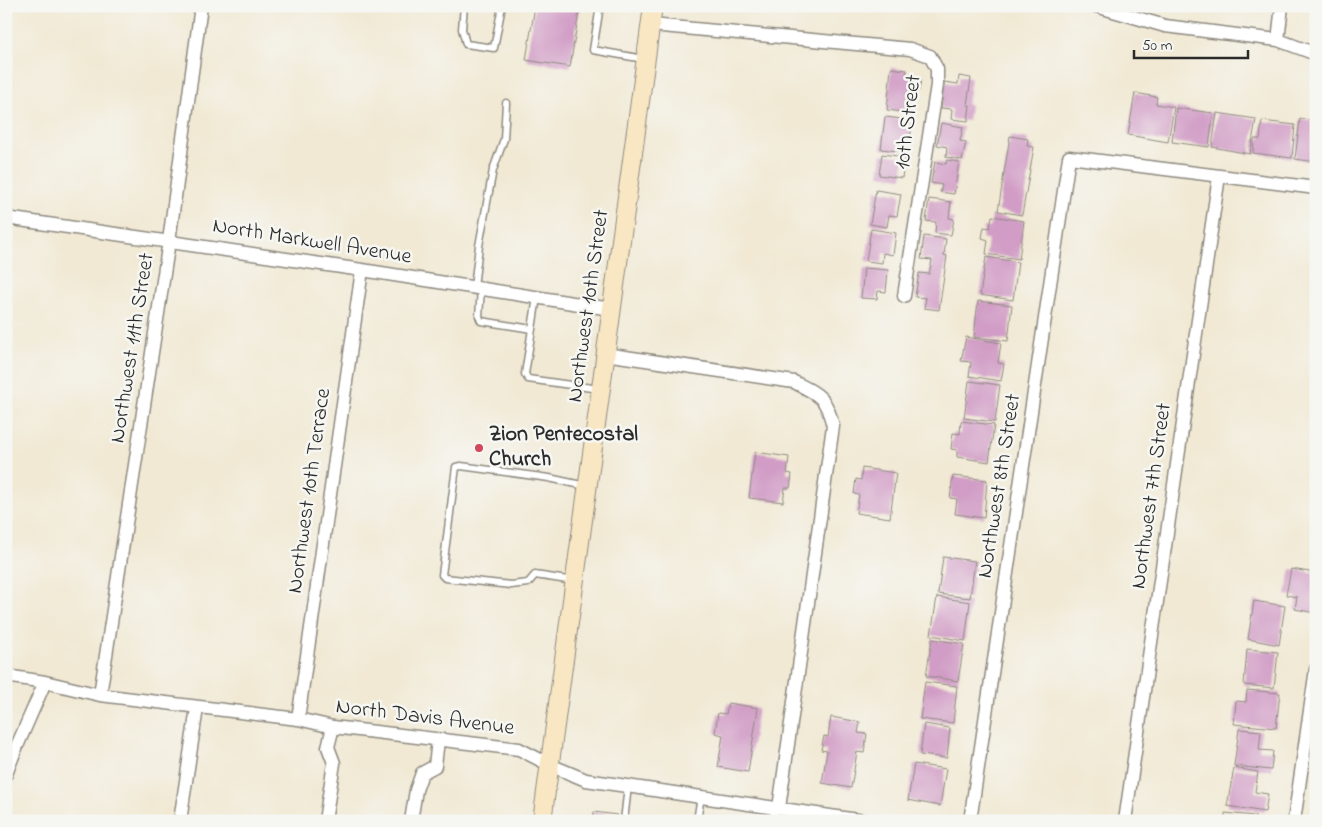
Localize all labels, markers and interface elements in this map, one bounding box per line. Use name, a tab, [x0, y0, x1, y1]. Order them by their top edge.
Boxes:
scale bar	[1134, 28, 1248, 60]
text: 50 m	[1142, 35, 1173, 57]
street label: 10th Street	[887, 72, 931, 171]
street label: Northwest 10th Street	[560, 207, 618, 405]
street label: North Markwell Avenue	[210, 210, 414, 274]
street label: Northwest 11th Street	[102, 250, 164, 445]
street label: Northwest 10th Terrace	[280, 386, 340, 596]
street label: Northwest 8th Street	[970, 391, 1030, 581]
street label: Northwest 7th Street	[1123, 400, 1181, 591]
place label: Zion Pentecostal Church	[489, 419, 638, 476]
marker: Zion Pentecostal Church	[473, 442, 485, 454]
street label: North Davis Avenue	[334, 691, 516, 745]

